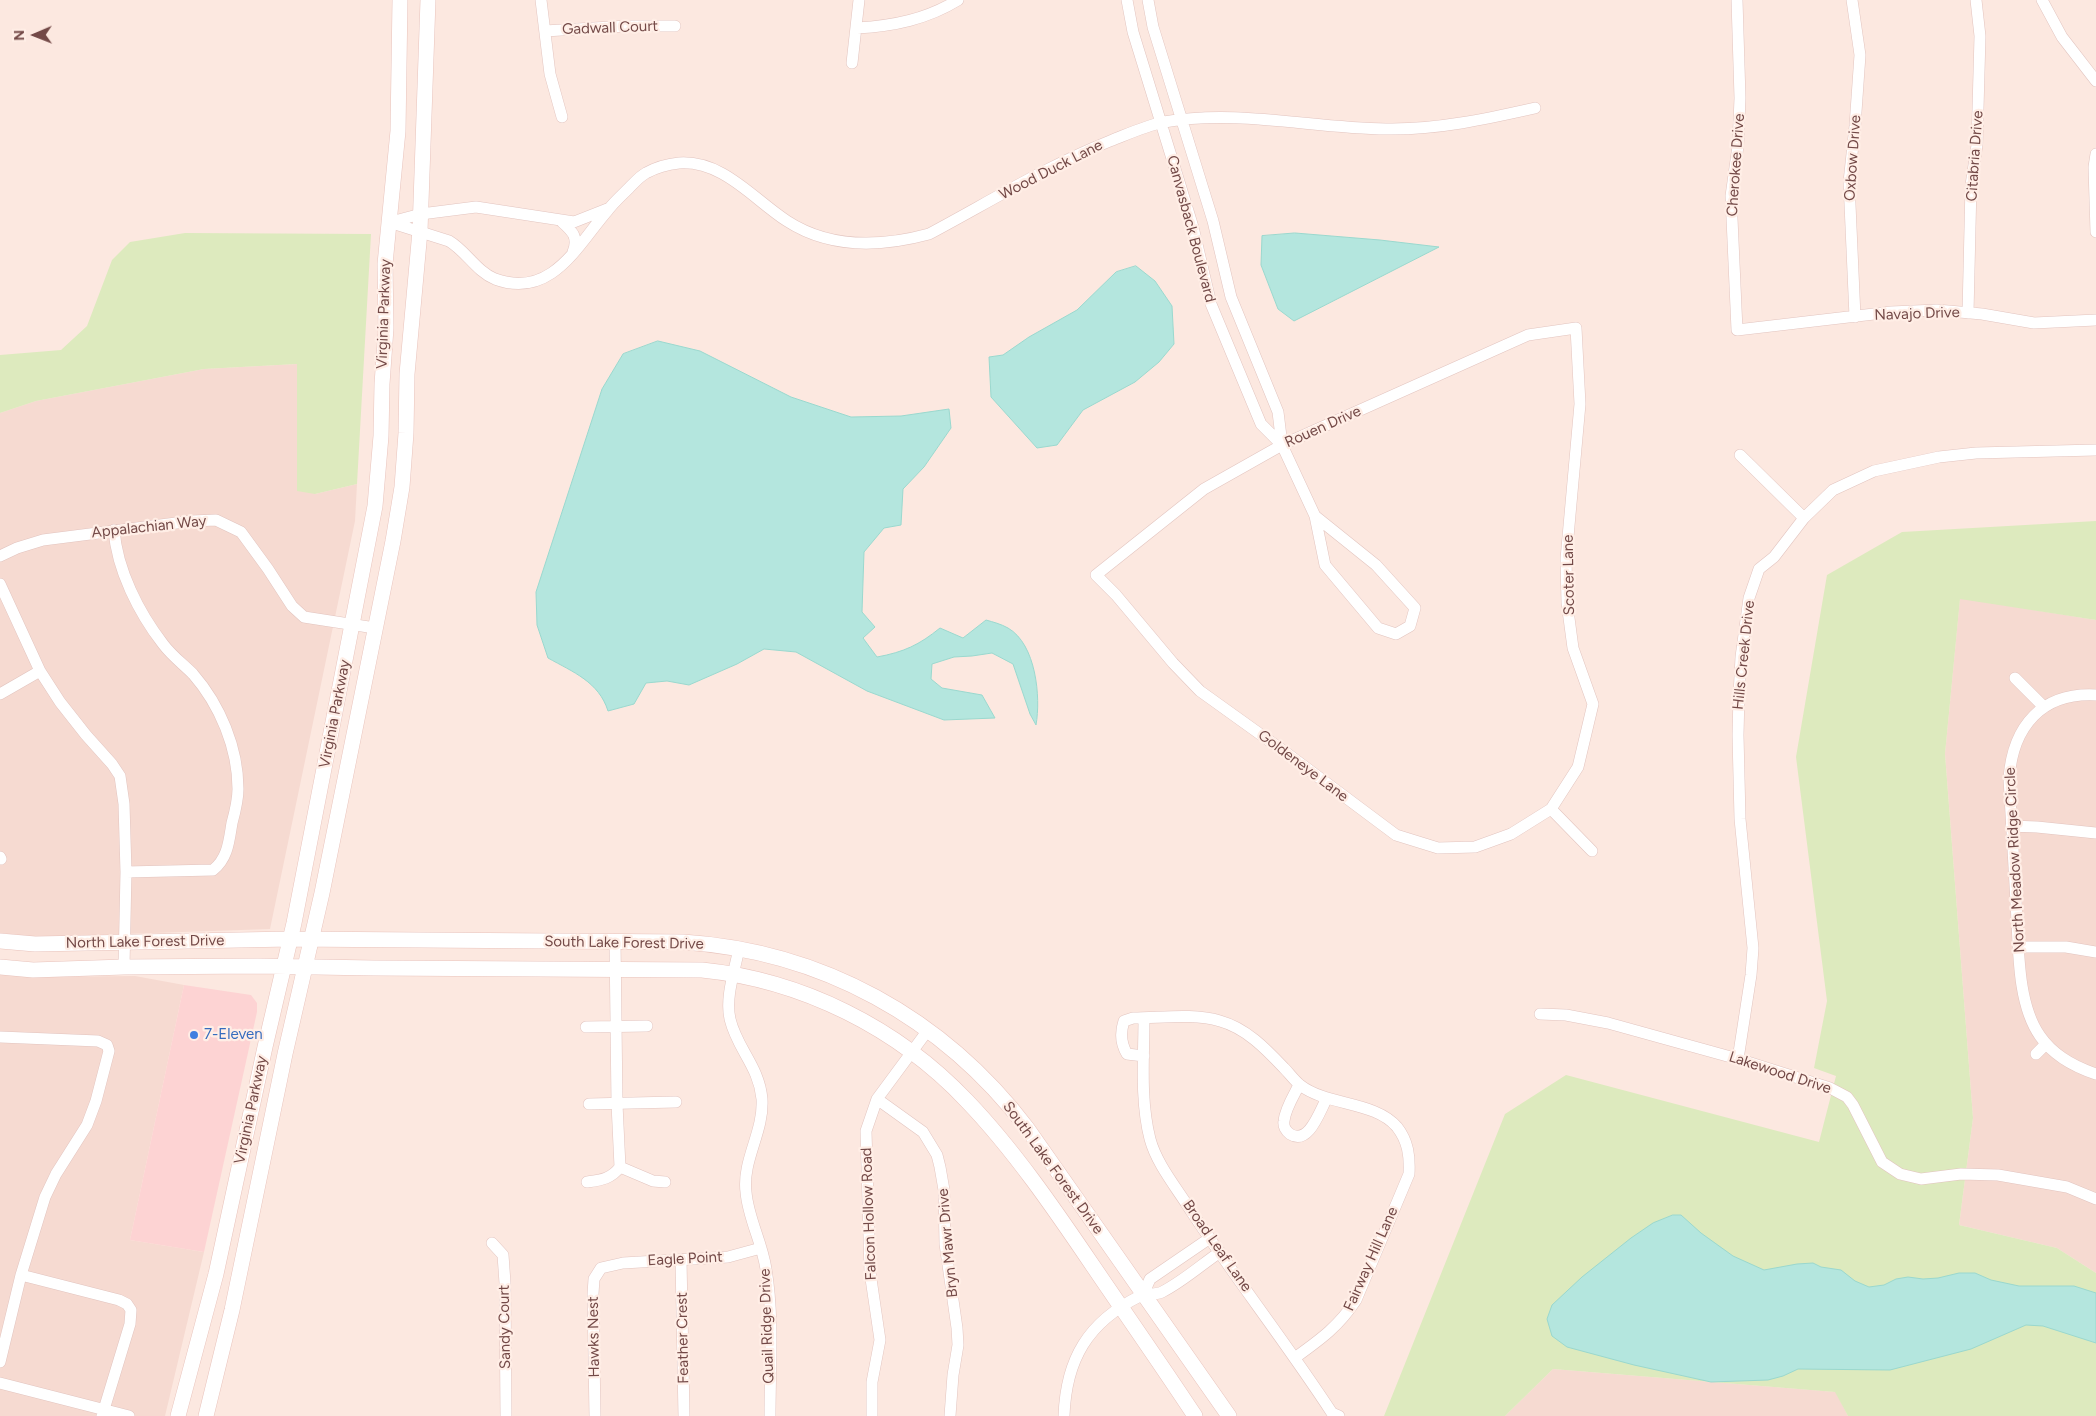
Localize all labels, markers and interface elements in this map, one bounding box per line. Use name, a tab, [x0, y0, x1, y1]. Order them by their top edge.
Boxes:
north arrow	[10, 10, 60, 60]
street label: Gadwall Court	[562, 17, 658, 39]
text: N	[11, 30, 28, 41]
street label: Citabria Drive	[1963, 110, 1987, 202]
street label: Cherokee Drive	[1723, 113, 1749, 217]
street label: Oxbow Drive	[1841, 114, 1865, 202]
street label: Wood Duck Lane	[996, 136, 1106, 204]
street label: Canvasback Boulevard	[1163, 154, 1219, 304]
street label: Virginia Parkway	[373, 259, 395, 369]
street label: Navajo Drive	[1874, 304, 1960, 324]
street label: Rouen Drive	[1282, 402, 1364, 452]
street label: Appalachian Way	[91, 512, 207, 542]
street label: Scoter Lane	[1559, 535, 1579, 615]
street label: Hills Creek Drive	[1729, 599, 1759, 711]
street label: Virginia Parkway	[316, 658, 354, 770]
street label: Goldeneye Lane	[1254, 726, 1352, 806]
street label: North Meadow Ridge Circle	[2001, 767, 2029, 953]
street label: North Lake Forest Drive	[66, 932, 224, 952]
street label: South Lake Forest Drive	[544, 933, 704, 953]
place label: 7-Eleven	[204, 1026, 263, 1044]
marker: 7-Eleven	[188, 1029, 200, 1041]
street label: Lakewood Drive	[1726, 1048, 1834, 1098]
street label: Virginia Parkway	[231, 1054, 271, 1166]
street label: South Lake Forest Drive	[999, 1098, 1107, 1238]
street label: Falcon Hollow Road	[858, 1147, 880, 1281]
street label: Bryn Mawr Drive	[934, 1188, 962, 1298]
street label: Broad Leaf Lane	[1179, 1197, 1255, 1295]
street label: Fairway Hill Lane	[1340, 1204, 1402, 1314]
street label: Eagle Point	[647, 1248, 723, 1270]
street label: Quail Ridge Drive	[756, 1268, 778, 1384]
street label: Sandy Court	[495, 1285, 515, 1369]
street label: Feather Crest	[673, 1292, 693, 1384]
street label: Hawks Nest	[584, 1296, 604, 1378]

